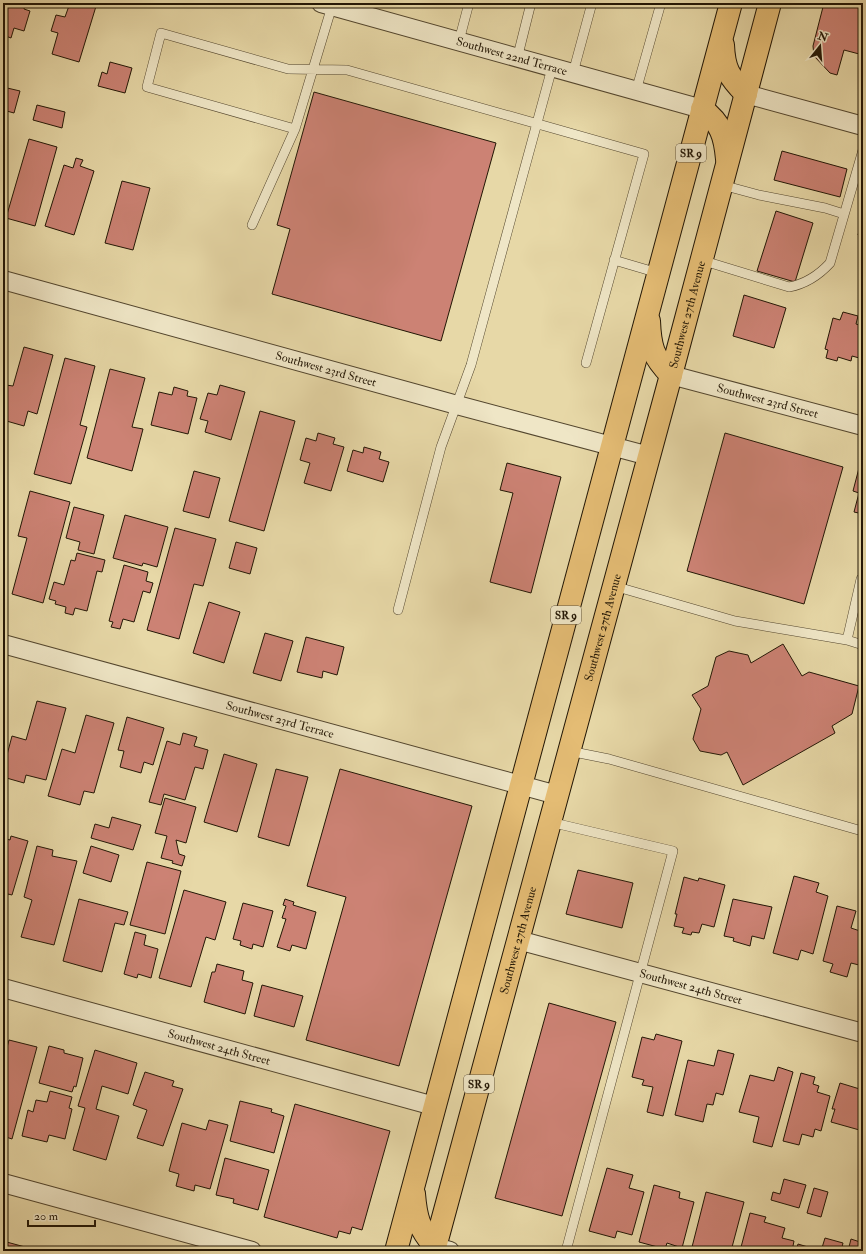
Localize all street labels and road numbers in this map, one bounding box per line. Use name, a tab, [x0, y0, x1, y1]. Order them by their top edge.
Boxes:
street label: Southwest 22nd Terrace	[454, 34, 569, 79]
road number: SR 9	[676, 144, 706, 162]
street label: Southwest 27th Avenue	[666, 259, 709, 370]
street label: Southwest 23rd Street	[274, 348, 378, 390]
street label: Southwest 23rd Street	[715, 381, 820, 422]
street label: Southwest 27th Avenue	[581, 572, 625, 683]
road number: SR 9	[551, 606, 581, 624]
street label: Southwest 23rd Terrace	[224, 698, 335, 742]
street label: Southwest 27th Avenue	[497, 885, 540, 996]
street label: Southwest 24th Street	[638, 966, 744, 1008]
street label: Southwest 24th Street	[166, 1026, 272, 1069]
road number: SR 9	[464, 1075, 494, 1093]

